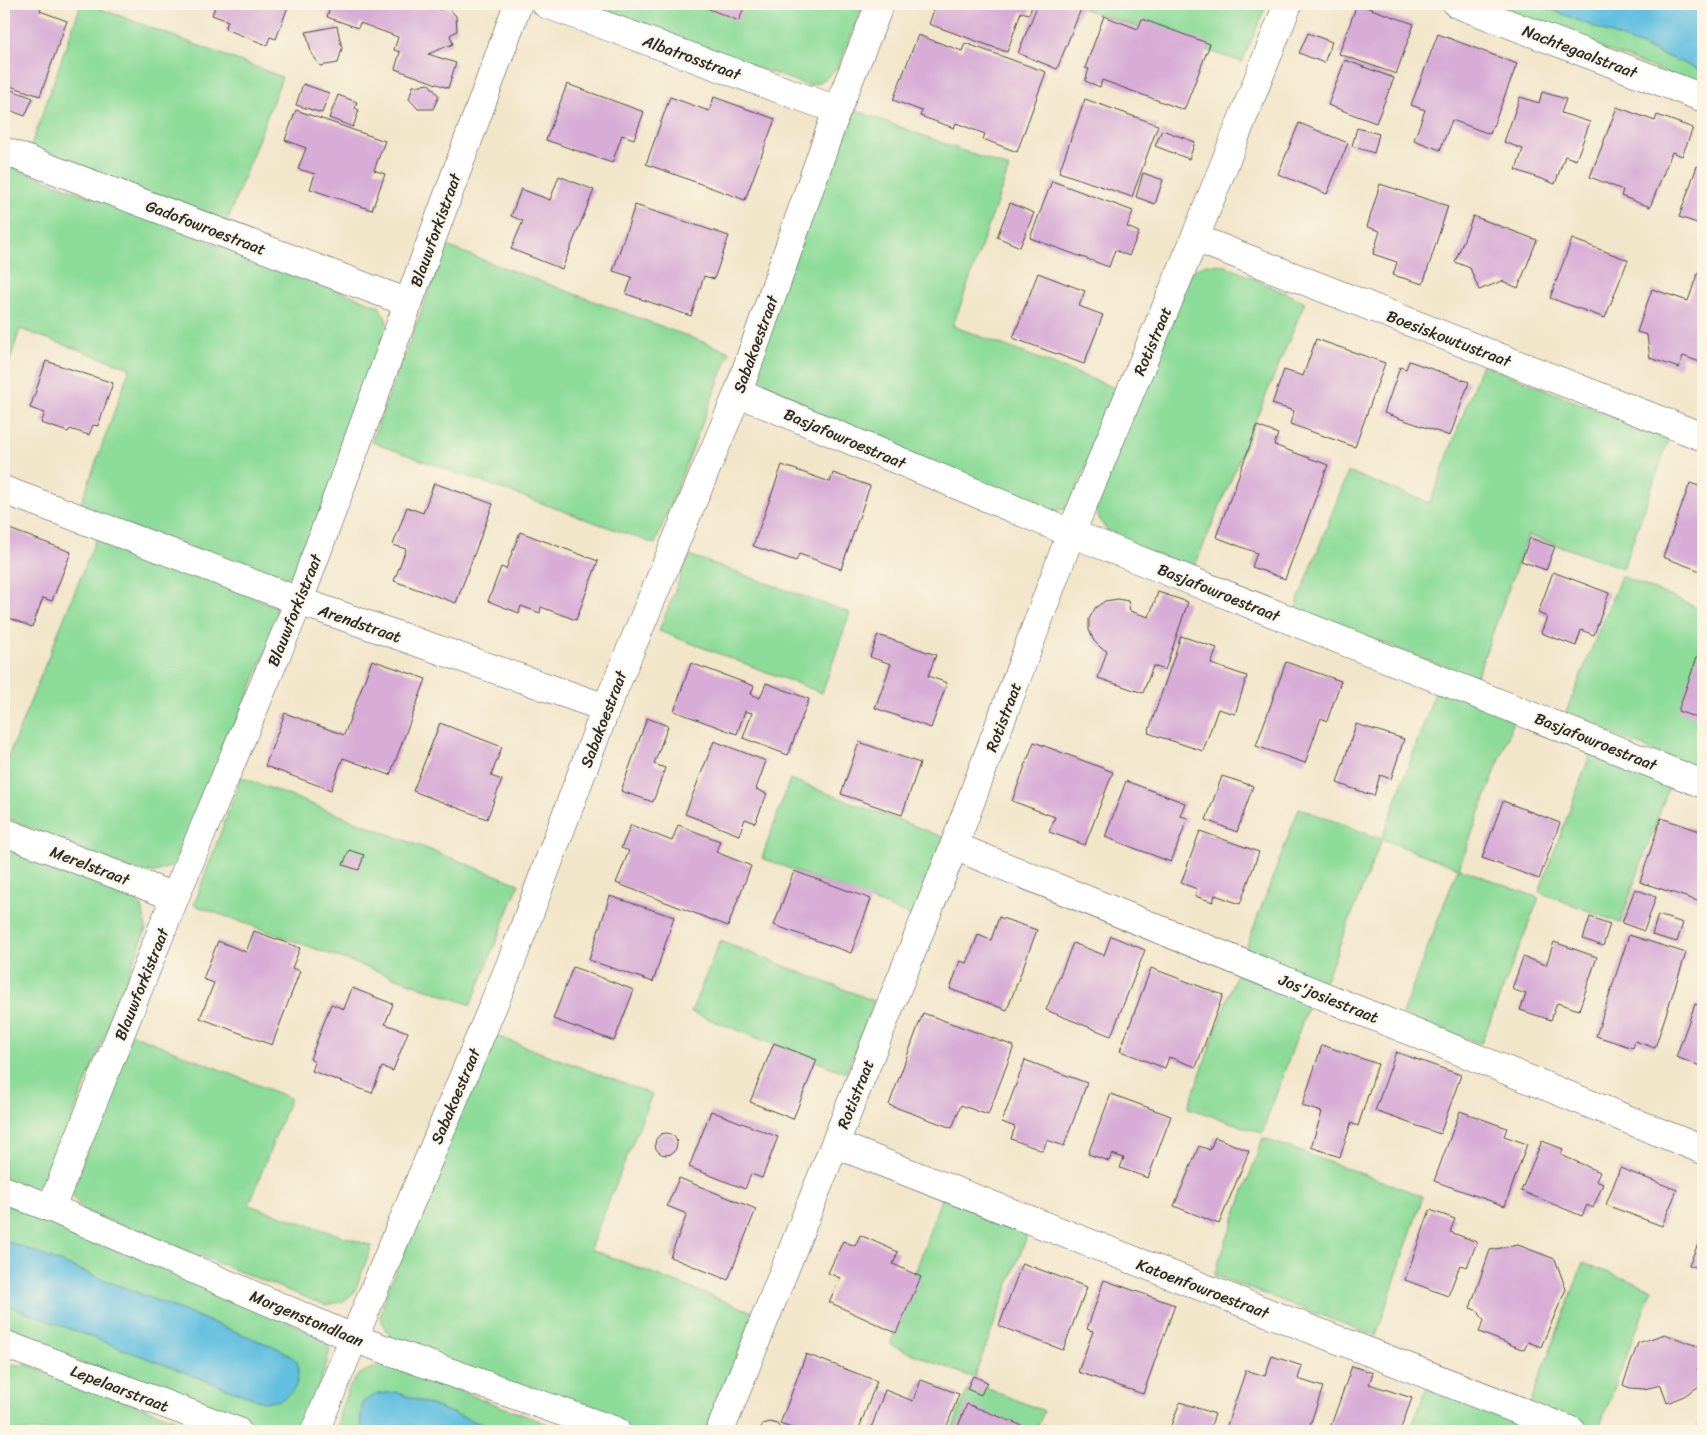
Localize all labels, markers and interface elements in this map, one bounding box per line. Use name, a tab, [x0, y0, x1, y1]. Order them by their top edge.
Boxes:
street label: Nachtegaalstraat	[1518, 16, 1642, 87]
street label: Albatrosstraat	[638, 26, 746, 89]
street label: Blauwforkistraat	[401, 169, 470, 291]
street label: Gadofowroestraat	[141, 191, 270, 264]
street label: Sabakoestraat	[724, 291, 787, 397]
street label: Boesiskowtustraat	[1382, 301, 1516, 376]
street label: Rotistraat	[1125, 302, 1180, 380]
street label: Basjafowroestraat	[779, 400, 911, 477]
street label: Blauwforkistraat	[259, 549, 330, 671]
street label: Basjafowroestraat	[1153, 555, 1285, 630]
street label: Arendstraat	[313, 595, 405, 651]
street label: Sabakoestraat	[572, 666, 636, 772]
street label: Rotistraat	[977, 678, 1030, 756]
street label: Basjafowroestraat	[1530, 704, 1662, 779]
street label: Merelstraat	[46, 837, 134, 894]
street label: Blauwforkistraat	[106, 923, 177, 1045]
street label: Jos'josiestraat	[1274, 965, 1383, 1032]
street label: Sabakoestraat	[422, 1043, 489, 1149]
street label: Rotistraat	[828, 1055, 883, 1133]
street label: Katoenfowroestraat	[1132, 1250, 1274, 1327]
street label: Morgenstondlaan	[245, 1281, 369, 1356]
street label: Lepelaarstraat	[66, 1356, 173, 1421]

